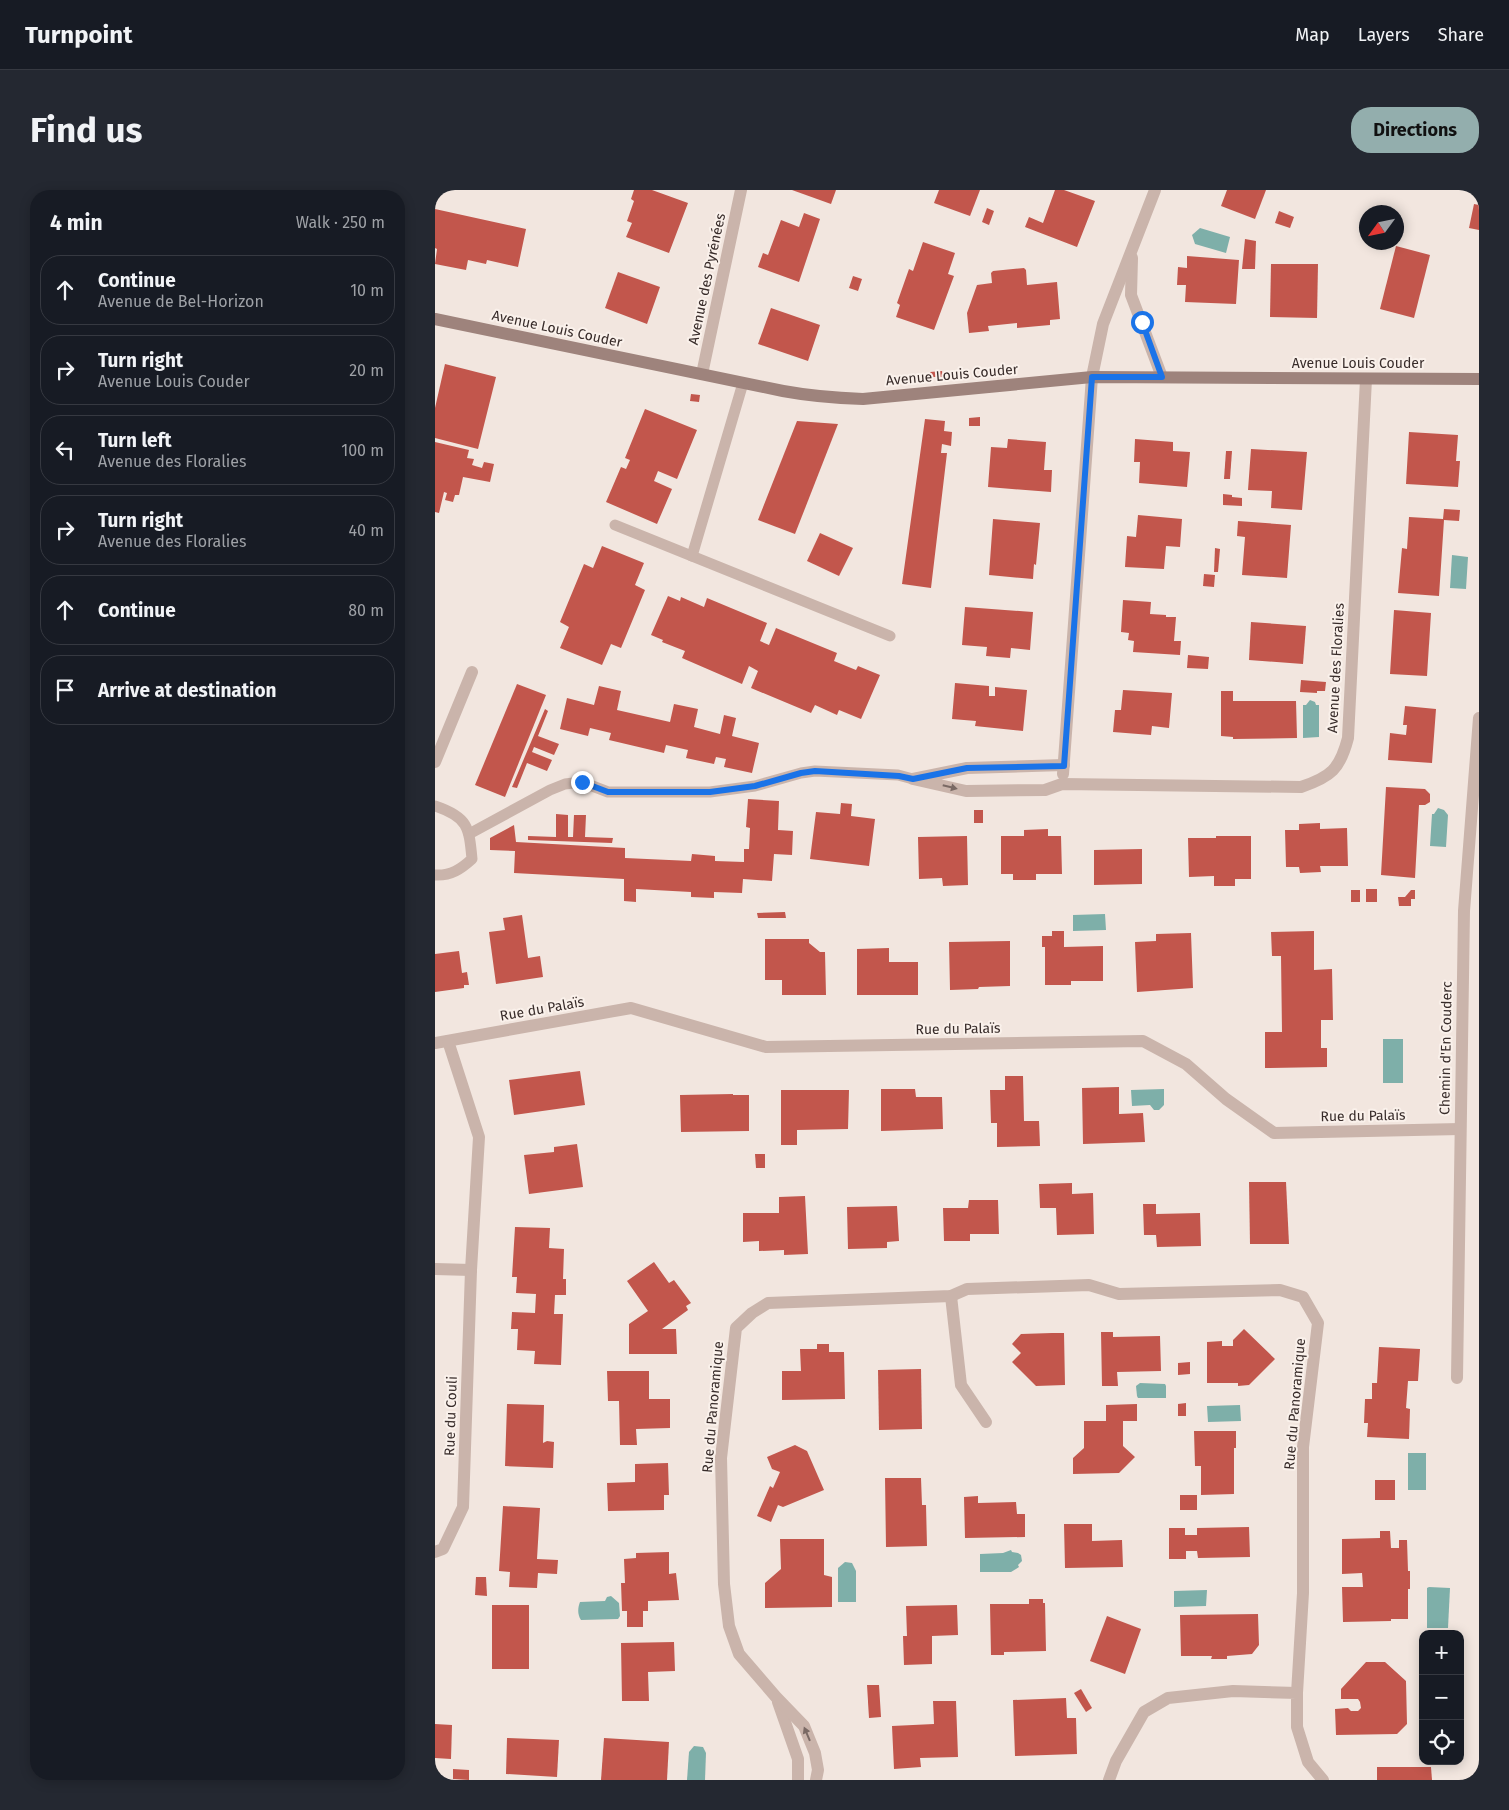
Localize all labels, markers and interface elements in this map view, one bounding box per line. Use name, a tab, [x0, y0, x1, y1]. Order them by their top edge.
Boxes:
text: Turnpoint	[25, 21, 132, 49]
text: Map	[1295, 24, 1330, 46]
text: Layers	[1358, 24, 1410, 46]
text: Share	[1438, 24, 1484, 46]
button: Directions	[1351, 107, 1479, 153]
text: Find us	[30, 109, 142, 151]
north arrow	[1359, 205, 1404, 250]
text: 4 min	[50, 210, 103, 236]
street label: Avenue des Pyrénées	[685, 211, 729, 346]
text: Walk · 250 m	[296, 213, 385, 232]
text: Continue	[98, 269, 176, 292]
icon: ahead	[51, 276, 79, 304]
text: 10 m	[350, 281, 384, 300]
text: Avenue de Bel-Horizon	[98, 292, 264, 311]
street label: Avenue Louis Couder	[490, 307, 624, 351]
route start	[1131, 311, 1154, 334]
text: Turn right	[98, 349, 183, 372]
street label: Avenue Louis Couder	[1292, 355, 1425, 372]
icon: right	[51, 356, 79, 384]
text: 20 m	[349, 361, 384, 380]
street label: Avenue Louis Couder	[885, 361, 1019, 389]
text: Avenue Louis Couder	[98, 372, 250, 391]
text: Turn left	[98, 429, 172, 452]
icon: left	[51, 436, 79, 464]
text: 100 m	[341, 441, 384, 460]
text: Avenue des Floralies	[98, 452, 247, 471]
text: Turn right	[98, 509, 183, 532]
icon: right	[51, 516, 79, 544]
text: 40 m	[349, 521, 384, 540]
text: Avenue des Floralies	[98, 532, 247, 551]
icon: ahead	[51, 596, 79, 624]
text: Continue	[98, 599, 176, 622]
text: 80 m	[348, 601, 384, 620]
street label: Avenue des Floralies	[1324, 602, 1348, 733]
icon: arrive	[51, 676, 79, 704]
text: Arrive at destination	[98, 679, 277, 702]
route end	[571, 771, 594, 794]
one-way arrow	[942, 784, 957, 792]
street label: Chemin d'En Couderc	[1436, 981, 1456, 1115]
street label: Rue du Palaïs	[499, 993, 586, 1025]
street label: Rue du Palaïs	[915, 1020, 1001, 1038]
street label: Rue du Palaïs	[1320, 1107, 1406, 1125]
street label: Rue du Panoramique	[1281, 1337, 1309, 1471]
street label: Rue du Panoramique	[699, 1340, 727, 1474]
street label: Rue du Couli	[441, 1376, 461, 1456]
map controls	[1419, 1630, 1464, 1765]
button: +	[1419, 1630, 1464, 1675]
button: −	[1419, 1675, 1464, 1720]
button: locate	[1419, 1720, 1464, 1765]
one-way arrow	[803, 1727, 811, 1741]

